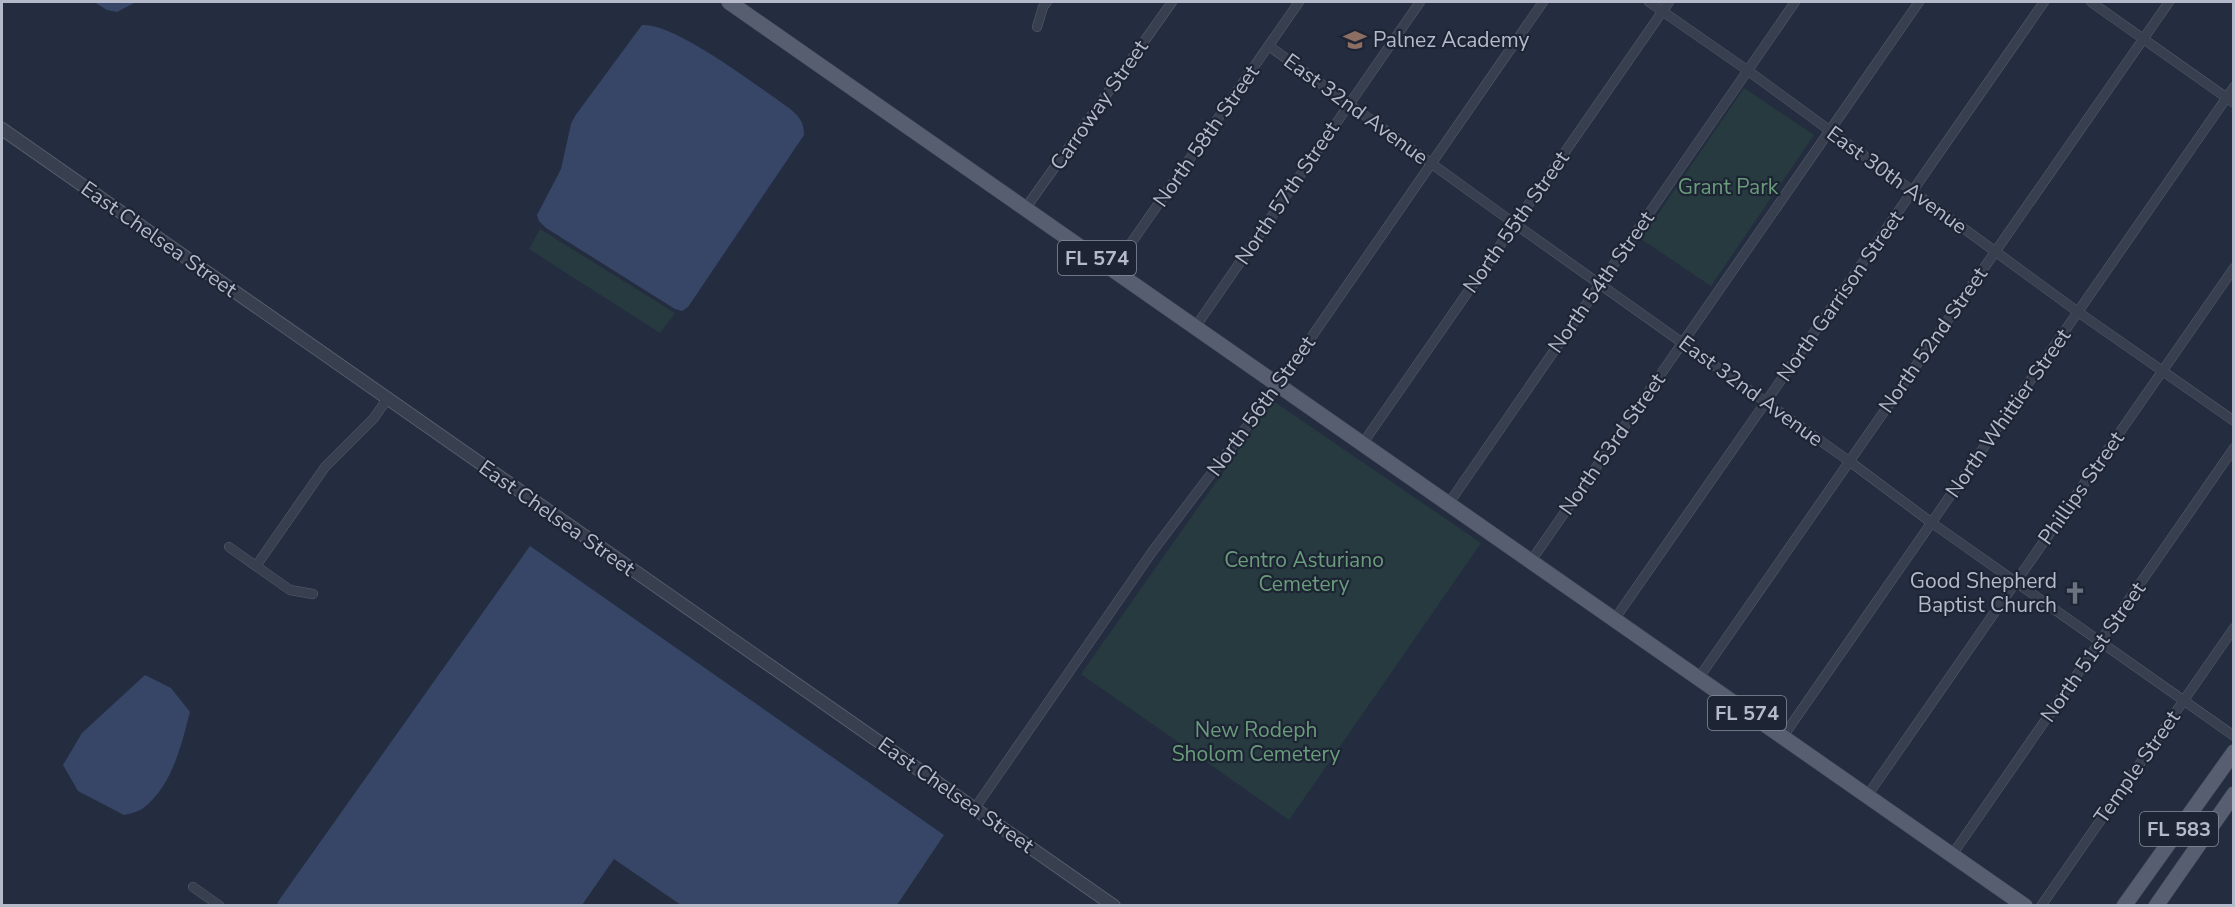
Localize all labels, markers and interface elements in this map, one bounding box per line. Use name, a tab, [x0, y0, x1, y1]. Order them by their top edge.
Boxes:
place label: Palnez Academy	[1373, 26, 1530, 54]
school or university icon: Palnez Academy	[1342, 27, 1368, 53]
street label: Carroway Street	[1044, 34, 1155, 176]
street label: East 32nd Avenue	[1278, 47, 1434, 171]
street label: North 58th Street	[1147, 59, 1266, 212]
street label: North 57th Street	[1229, 115, 1346, 270]
street label: East 30th Avenue	[1821, 120, 1973, 240]
street label: North 55th Street	[1457, 145, 1576, 298]
park label: Grant Park	[1678, 173, 1779, 201]
street label: East Chelsea Street	[75, 175, 243, 304]
street label: North Garrison Street	[1770, 204, 1910, 387]
street label: North 54th Street	[1542, 205, 1661, 358]
road number: FL 574	[1058, 241, 1136, 275]
street label: North 52nd Street	[1872, 261, 1994, 418]
street label: North Whittier Street	[1939, 322, 2077, 503]
street label: East 32nd Avenue	[1673, 329, 1829, 453]
street label: North 56th Street	[1201, 330, 1322, 482]
street label: North 53rd Street	[1552, 367, 1672, 521]
street label: Phillips Street	[2032, 425, 2131, 550]
street label: East Chelsea Street	[473, 454, 641, 583]
park label: Centro Asturiano Cemetery	[1224, 546, 1384, 598]
place label: Good Shepherd Baptist Church	[1910, 567, 2057, 619]
street label: North 51st Street	[2034, 576, 2152, 728]
church icon: Good Shepherd Baptist Church	[2062, 580, 2088, 606]
road number: FL 574	[1708, 696, 1786, 730]
street label: Temple Street	[2088, 704, 2187, 829]
park label: New Rodeph Sholom Cemetery	[1172, 716, 1341, 768]
street label: East Chelsea Street	[872, 731, 1040, 860]
road number: FL 583	[2140, 812, 2218, 846]

